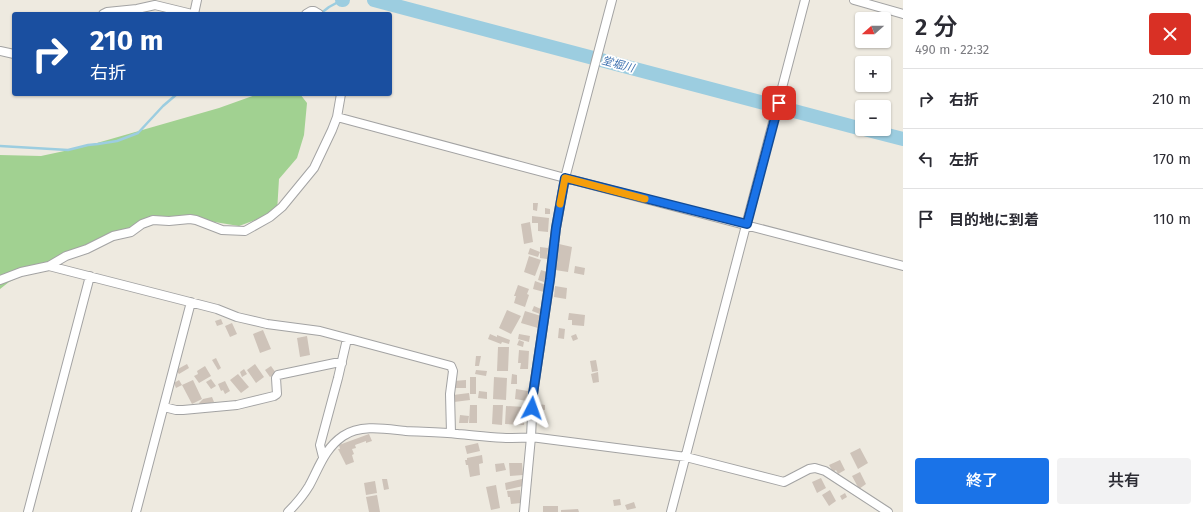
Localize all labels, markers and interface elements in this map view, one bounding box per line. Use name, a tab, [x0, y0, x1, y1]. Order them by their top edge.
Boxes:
north arrow	[855, 12, 891, 48]
map controls	[855, 12, 891, 136]
text: 2 分	[915, 13, 957, 41]
button: close	[1149, 13, 1191, 55]
text: 210 m	[90, 24, 164, 57]
icon: right	[24, 28, 76, 80]
text: 490 m · 22:32	[915, 42, 989, 57]
water label: 堂堀川	[600, 54, 636, 75]
button: +	[855, 56, 891, 92]
text: 右折	[90, 62, 126, 84]
pin	[762, 86, 796, 120]
icon: right	[915, 88, 937, 110]
text: 210 m	[1152, 90, 1191, 108]
text: 右折	[949, 91, 979, 109]
icon: arrive	[768, 92, 790, 114]
button: −	[855, 100, 891, 136]
icon: left	[915, 148, 937, 170]
text: 170 m	[1153, 150, 1191, 168]
text: 左折	[949, 151, 979, 169]
icon: arrive	[915, 208, 937, 230]
text: 110 m	[1153, 210, 1191, 228]
text: 目的地に到着	[949, 211, 1039, 229]
position arrow	[511, 387, 553, 429]
button: 終了	[915, 458, 1049, 504]
button: 共有	[1057, 458, 1191, 504]

